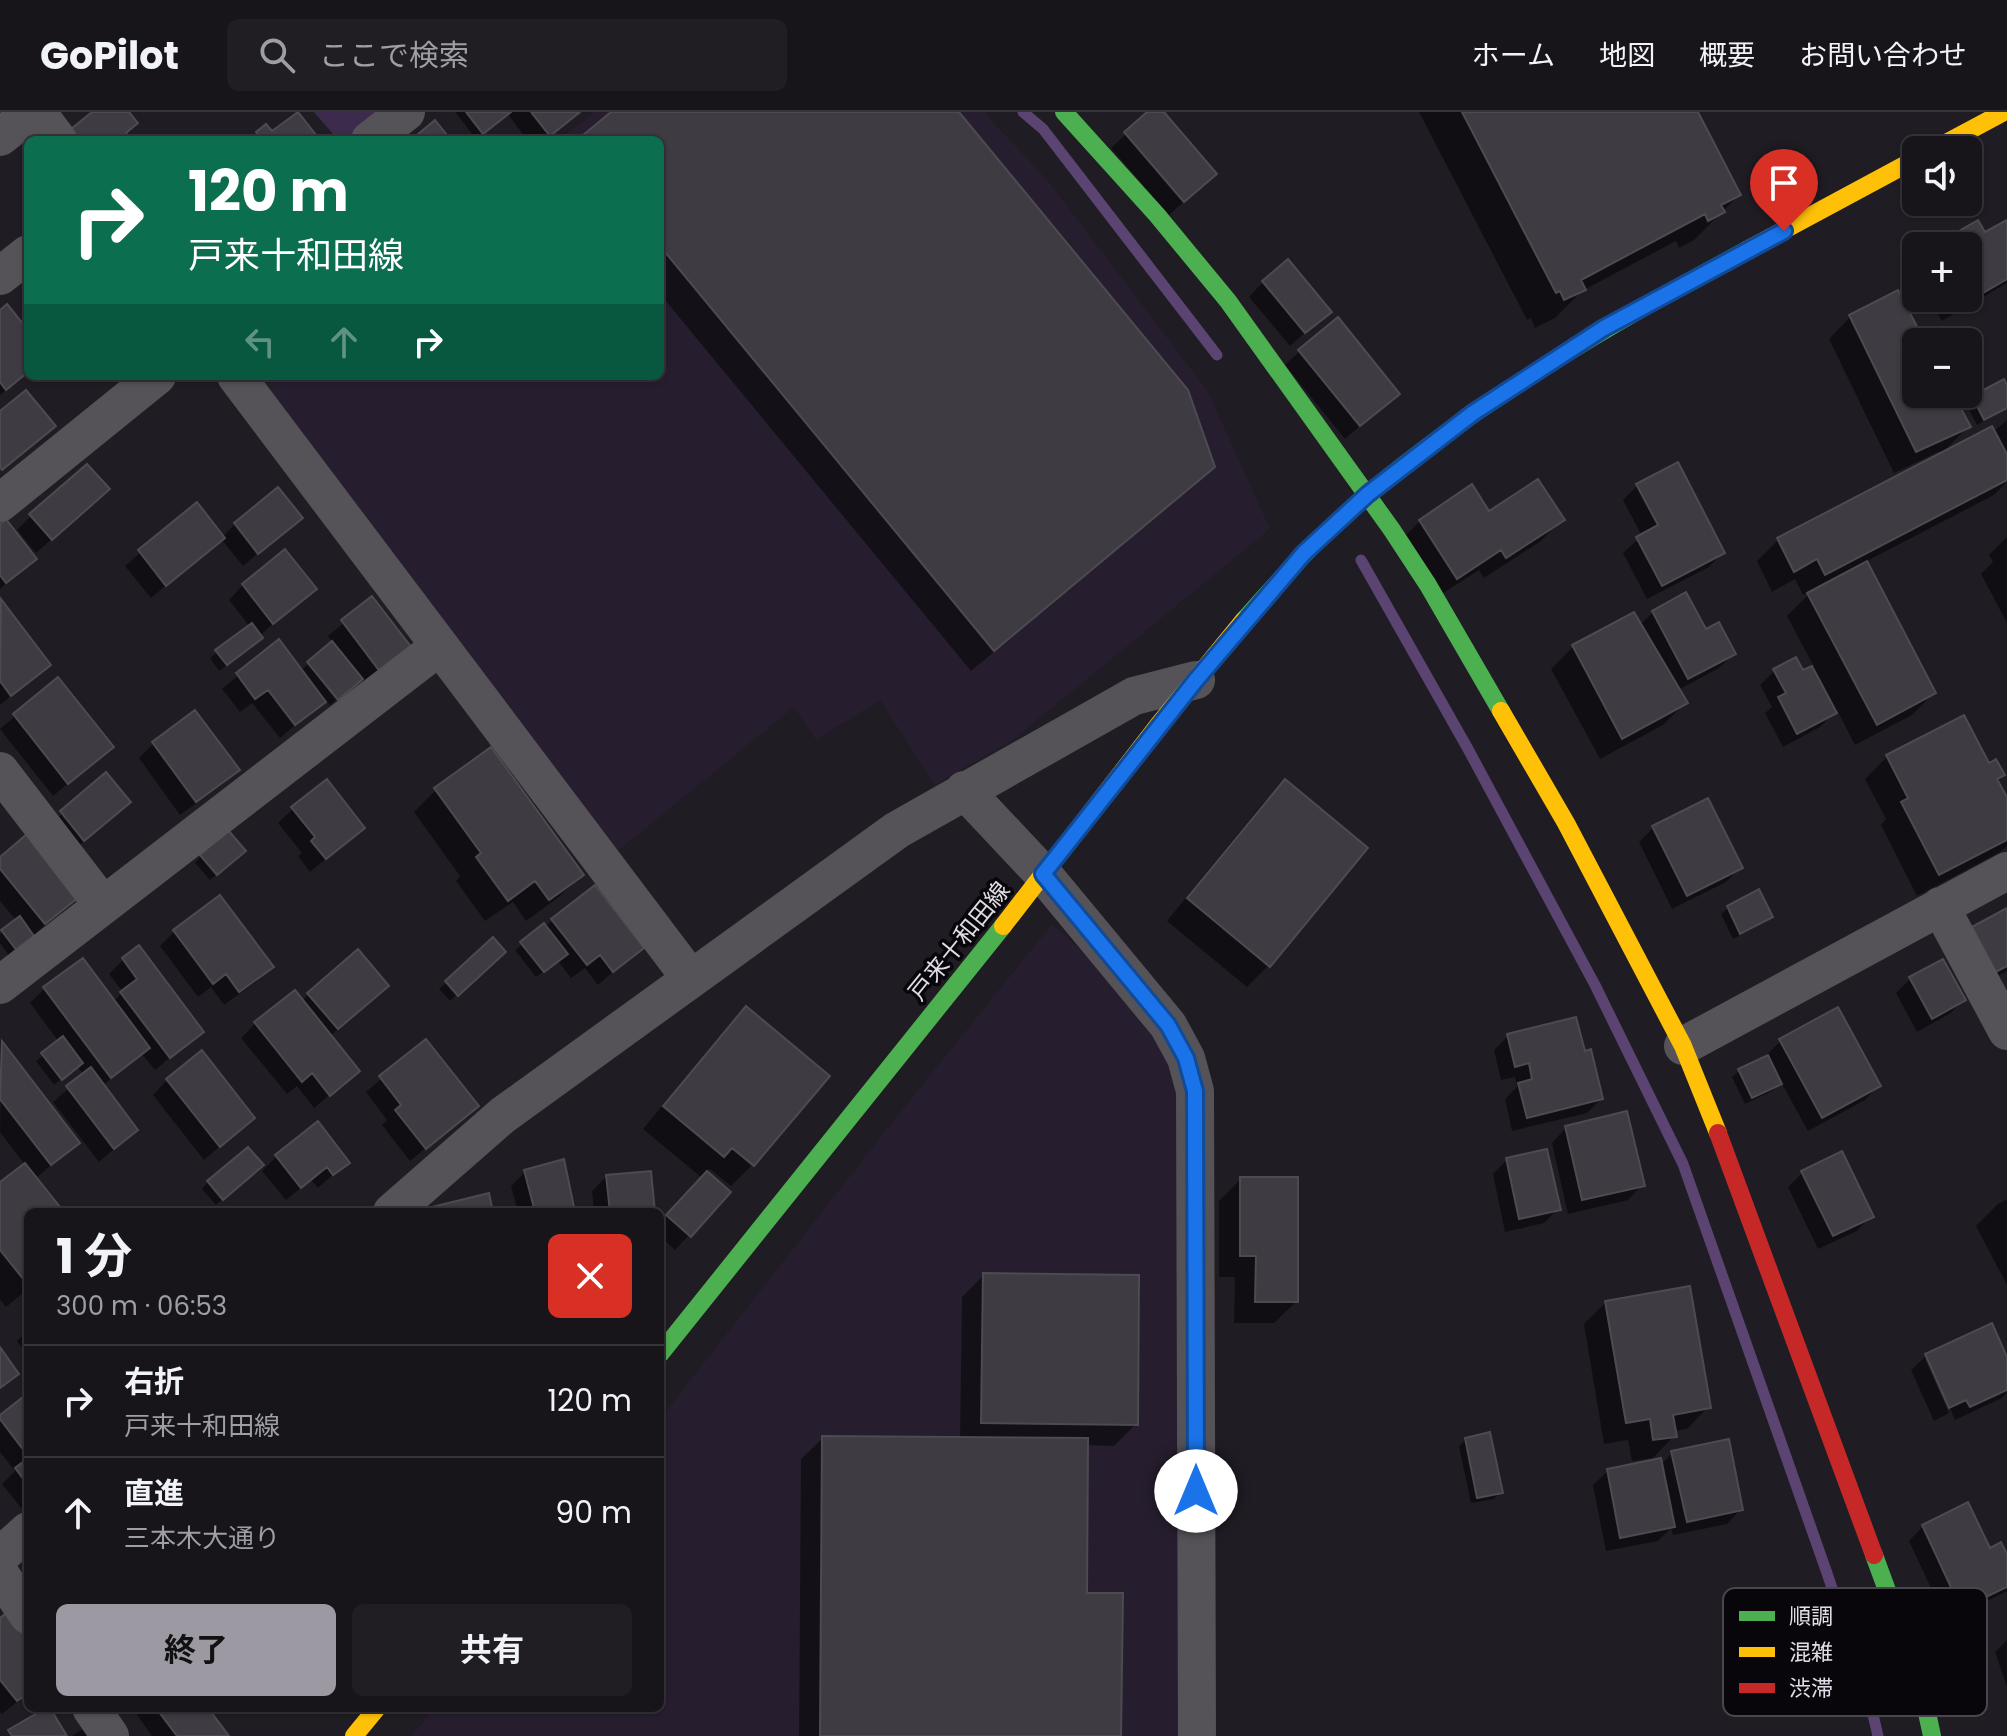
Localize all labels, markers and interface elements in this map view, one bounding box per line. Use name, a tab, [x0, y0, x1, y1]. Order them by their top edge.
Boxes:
search box	[227, 19, 787, 91]
text: GoPilot	[40, 29, 179, 82]
icon: search	[255, 33, 299, 77]
text: ここで検索	[319, 34, 469, 77]
text: ホーム	[1472, 36, 1555, 75]
text: 地図	[1599, 36, 1655, 75]
text: 概要	[1699, 36, 1755, 75]
text: お問い合わせ	[1799, 36, 1967, 75]
map controls	[1902, 136, 1982, 408]
button: sound	[1902, 136, 1982, 216]
pin	[1750, 149, 1818, 231]
text: 120 m	[188, 152, 349, 231]
icon: arrive	[1762, 161, 1806, 205]
icon: right	[56, 168, 160, 272]
text: 戸来十和田線	[188, 230, 404, 281]
button: +	[1902, 232, 1982, 312]
icon: left	[238, 320, 282, 364]
icon: ahead	[322, 320, 366, 364]
icon: right	[406, 320, 450, 364]
button: −	[1902, 328, 1982, 408]
street label: 戸来十和田線	[901, 875, 1017, 1007]
text: 1 分	[56, 1223, 132, 1290]
button: close	[548, 1234, 632, 1318]
text: 300 m · 06:53	[56, 1288, 227, 1324]
text: 右折	[124, 1360, 184, 1403]
icon: right	[56, 1379, 100, 1423]
text: 120 m	[547, 1379, 632, 1422]
text: 戸来十和田線	[124, 1408, 280, 1444]
position arrow	[1154, 1449, 1238, 1533]
text: 直進	[124, 1472, 184, 1515]
icon: ahead	[56, 1491, 100, 1535]
text: 90 m	[555, 1491, 632, 1534]
text: 三本木大通り	[124, 1520, 280, 1556]
legend	[1723, 1588, 1987, 1716]
text: 順調	[1789, 1601, 1833, 1632]
button: 終了	[56, 1604, 336, 1696]
button: 共有	[352, 1604, 632, 1696]
text: 混雑	[1789, 1637, 1833, 1668]
text: 渋滞	[1789, 1673, 1833, 1704]

